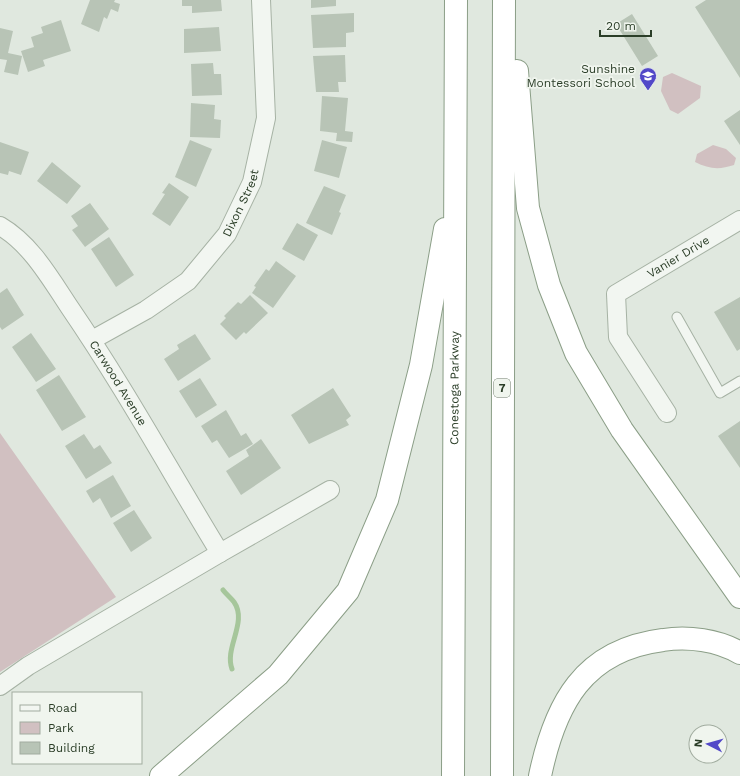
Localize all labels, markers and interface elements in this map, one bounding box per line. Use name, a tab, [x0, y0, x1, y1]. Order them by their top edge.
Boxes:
scale bar	[600, 12, 651, 38]
text: 20 m	[606, 19, 636, 33]
place label: Sunshine Montessori School	[526, 62, 635, 90]
school or university icon: Sunshine Montessori School	[638, 66, 658, 91]
street label: Dixon Street	[220, 168, 262, 239]
street label: Vanier Drive	[645, 233, 712, 281]
street label: Conestoga Parkway	[447, 330, 462, 445]
street label: Carwood Avenue	[86, 338, 150, 428]
road number: 7	[494, 379, 510, 397]
legend	[12, 692, 142, 764]
text: Road	[48, 701, 77, 715]
text: Park	[48, 721, 74, 735]
north arrow	[688, 724, 728, 764]
text: N	[692, 738, 705, 748]
text: Building	[48, 741, 95, 755]

